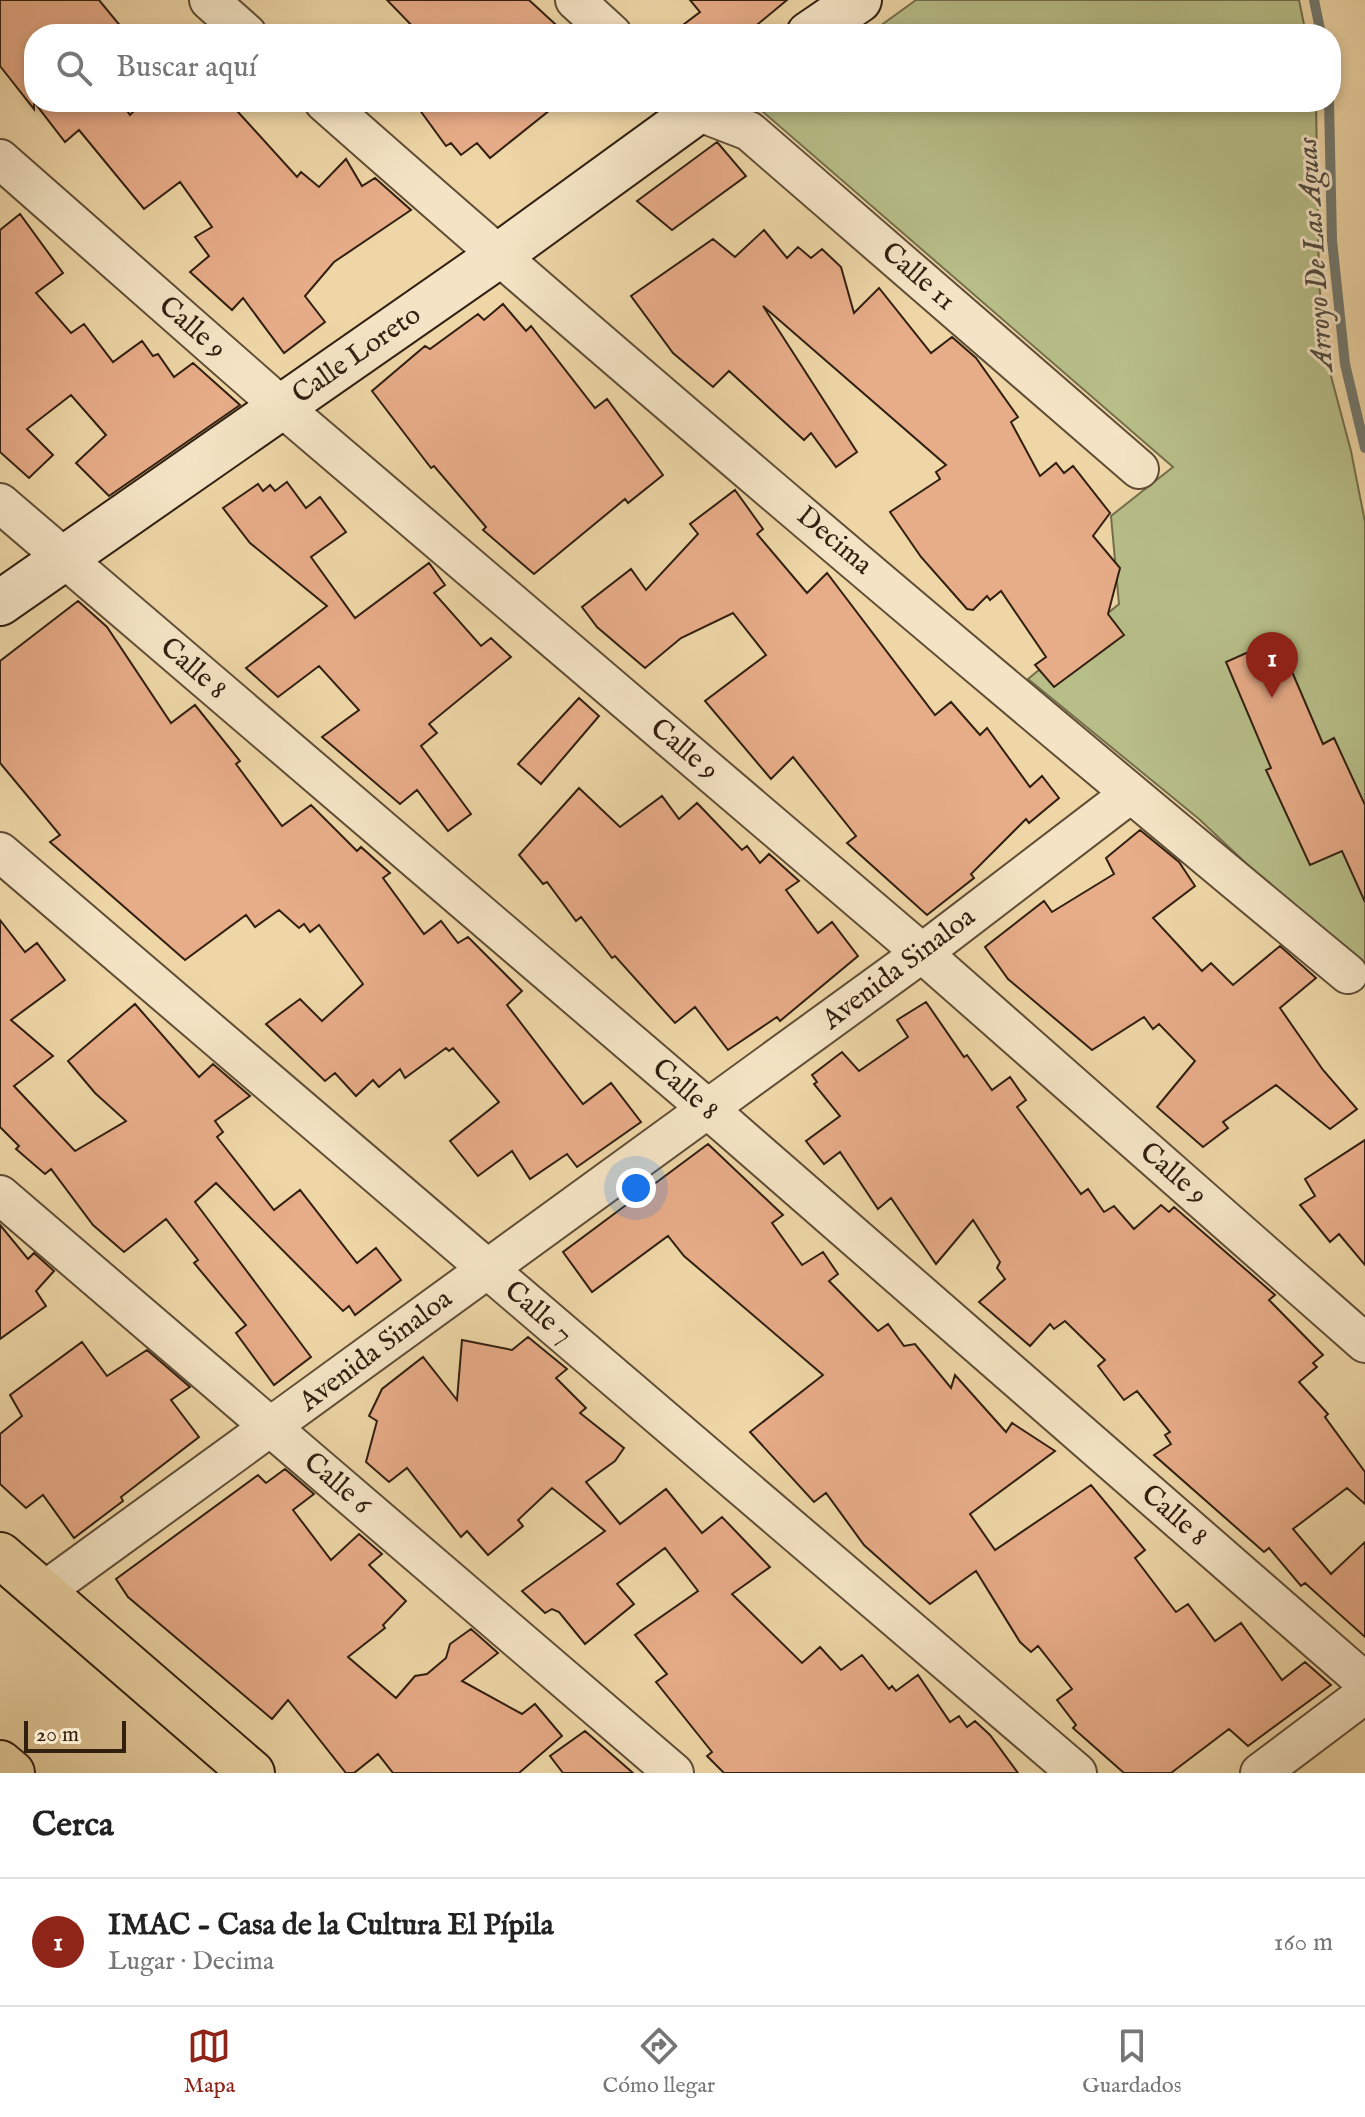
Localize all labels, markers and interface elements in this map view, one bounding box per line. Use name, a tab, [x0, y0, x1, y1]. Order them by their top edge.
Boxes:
search box	[24, 24, 1341, 112]
icon: search	[52, 46, 96, 90]
text: Buscar aquí	[116, 49, 257, 87]
water label: Arroyo De Las Aguas	[1289, 136, 1343, 375]
street label: Calle 11	[874, 235, 962, 319]
street label: Calle 9	[151, 289, 233, 367]
street label: Calle Loreto	[286, 298, 428, 412]
street label: Decima	[789, 499, 880, 583]
street label: Calle 8	[152, 630, 234, 708]
pin: 1	[1246, 632, 1298, 698]
street label: Calle 9	[643, 711, 725, 789]
street label: Avenida Sinaloa	[815, 900, 983, 1038]
street label: Calle 8	[644, 1051, 726, 1129]
street label: Calle 9	[1132, 1135, 1214, 1213]
your location	[616, 1168, 656, 1208]
street label: Calle 7	[497, 1274, 579, 1352]
street label: Avenida Sinaloa	[292, 1282, 460, 1420]
street label: Calle 6	[296, 1445, 379, 1524]
street label: Calle 8	[1133, 1477, 1215, 1555]
scale bar	[24, 1717, 126, 1753]
text: 20 m	[36, 1721, 79, 1749]
text: Cerca	[32, 1804, 114, 1847]
text: IMAC - Casa de la Cultura El Pípila	[108, 1907, 554, 1945]
text: 1	[53, 1926, 63, 1959]
text: 160 m	[1274, 1926, 1333, 1959]
text: Lugar · Decima	[108, 1945, 274, 1978]
tab: Mapa	[184, 2024, 235, 2100]
tab: Cómo llegar	[602, 2024, 715, 2100]
tab: Guardados	[1082, 2024, 1181, 2100]

